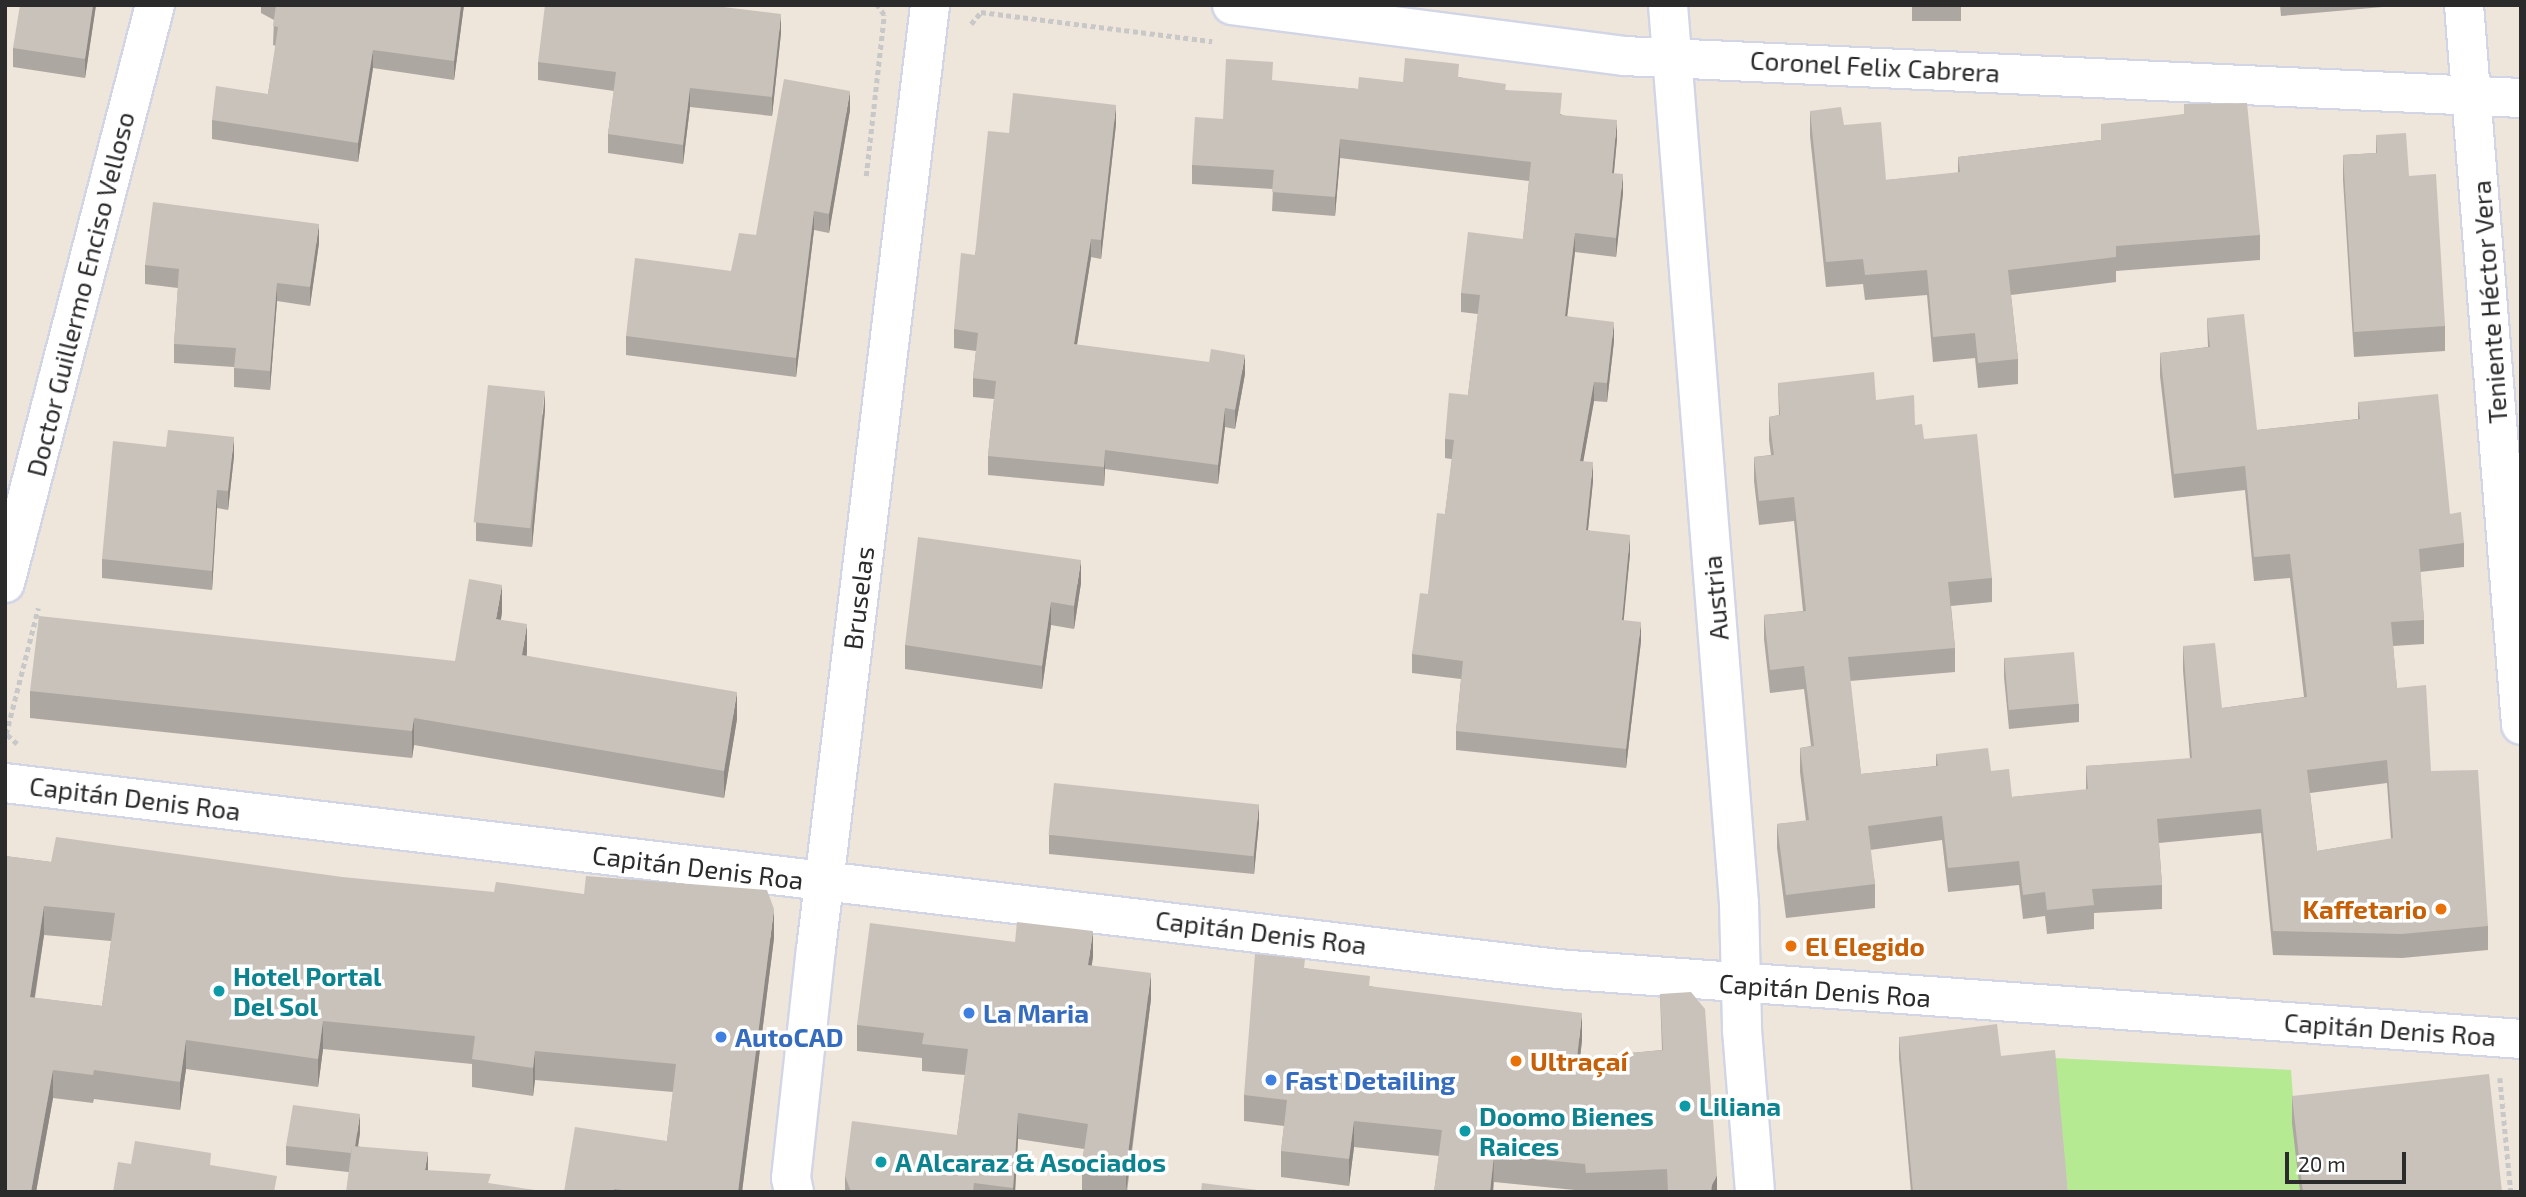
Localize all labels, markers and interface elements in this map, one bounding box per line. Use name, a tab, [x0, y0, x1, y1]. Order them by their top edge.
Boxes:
street label: Coronel Felix Cabrera	[1749, 44, 2001, 88]
street label: Doctor Guillermo Enciso Velloso	[19, 108, 141, 480]
street label: Teniente Héctor Vera	[2465, 179, 2513, 425]
street label: Bruselas	[836, 545, 880, 651]
street label: Austria	[1696, 554, 1734, 642]
street label: Capitán Denis Roa	[28, 770, 242, 826]
street label: Capitán Denis Roa	[591, 839, 805, 895]
place label: Kaffetario	[2302, 893, 2427, 925]
marker: Kaffetario	[2433, 901, 2449, 917]
street label: Capitán Denis Roa	[1154, 904, 1368, 960]
place label: El Elegido	[1805, 930, 1926, 962]
marker: El Elegido	[1783, 938, 1799, 954]
place label: Hotel Portal Del Sol	[233, 960, 382, 1021]
street label: Capitán Denis Roa	[1718, 967, 1932, 1013]
marker: Hotel Portal Del Sol	[211, 983, 227, 999]
place label: La Maria	[983, 997, 1089, 1029]
marker: La Maria	[961, 1005, 977, 1021]
street label: Capitán Denis Roa	[2283, 1006, 2497, 1052]
place label: AutoCAD	[735, 1021, 843, 1053]
marker: AutoCAD	[713, 1029, 729, 1045]
place label: Ultraçaí	[1530, 1045, 1628, 1077]
marker: Ultraçaí	[1508, 1053, 1524, 1069]
place label: Fast Detailing	[1285, 1064, 1455, 1096]
marker: Fast Detailing	[1263, 1072, 1279, 1088]
place label: Liliana	[1699, 1090, 1781, 1122]
marker: Liliana	[1677, 1098, 1693, 1114]
place label: Doomo Bienes Raices	[1479, 1100, 1654, 1162]
marker: Doomo Bienes Raices	[1457, 1123, 1473, 1139]
scale bar	[2288, 1138, 2409, 1182]
place label: A Alcaraz & Asociados	[895, 1146, 1168, 1178]
text: 20 m	[2298, 1151, 2346, 1176]
marker: A Alcaraz & Asociados	[873, 1154, 889, 1170]

